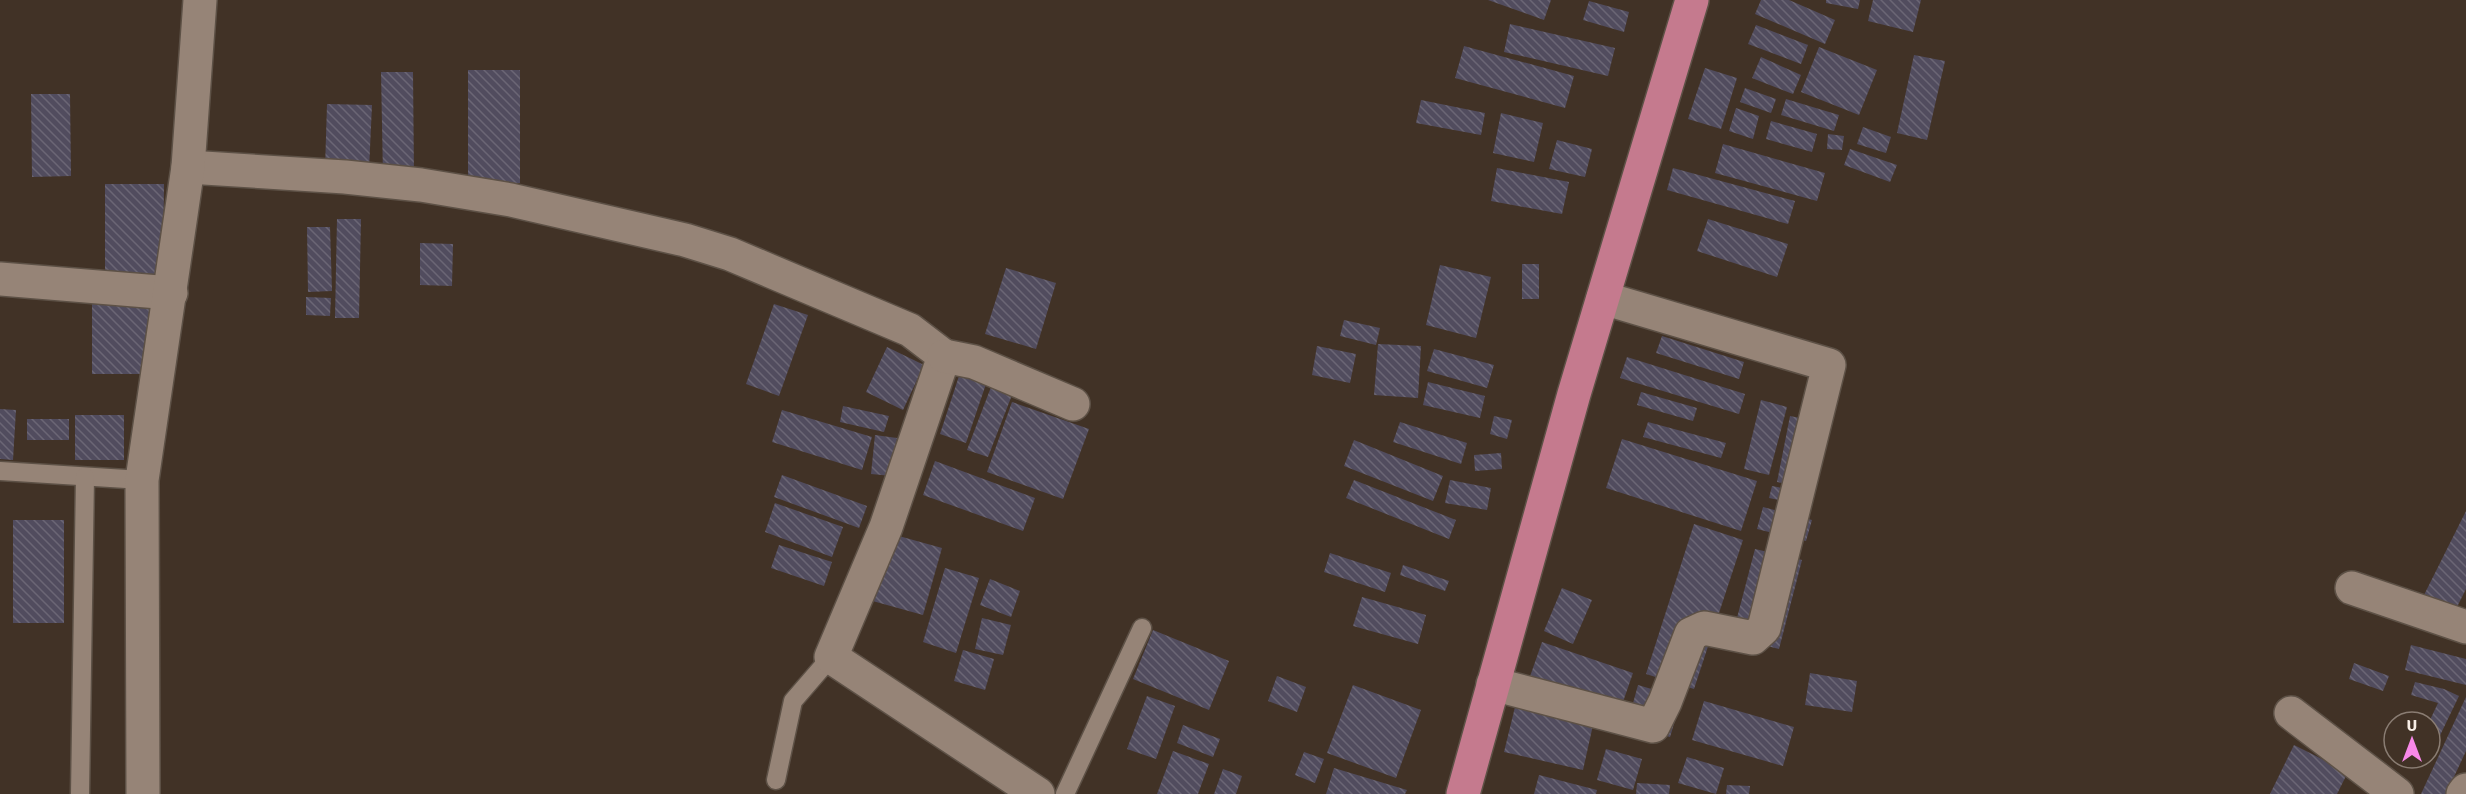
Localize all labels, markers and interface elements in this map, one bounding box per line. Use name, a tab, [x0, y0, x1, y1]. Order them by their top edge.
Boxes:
north arrow	[2382, 710, 2442, 770]
text: U	[2407, 716, 2417, 736]

